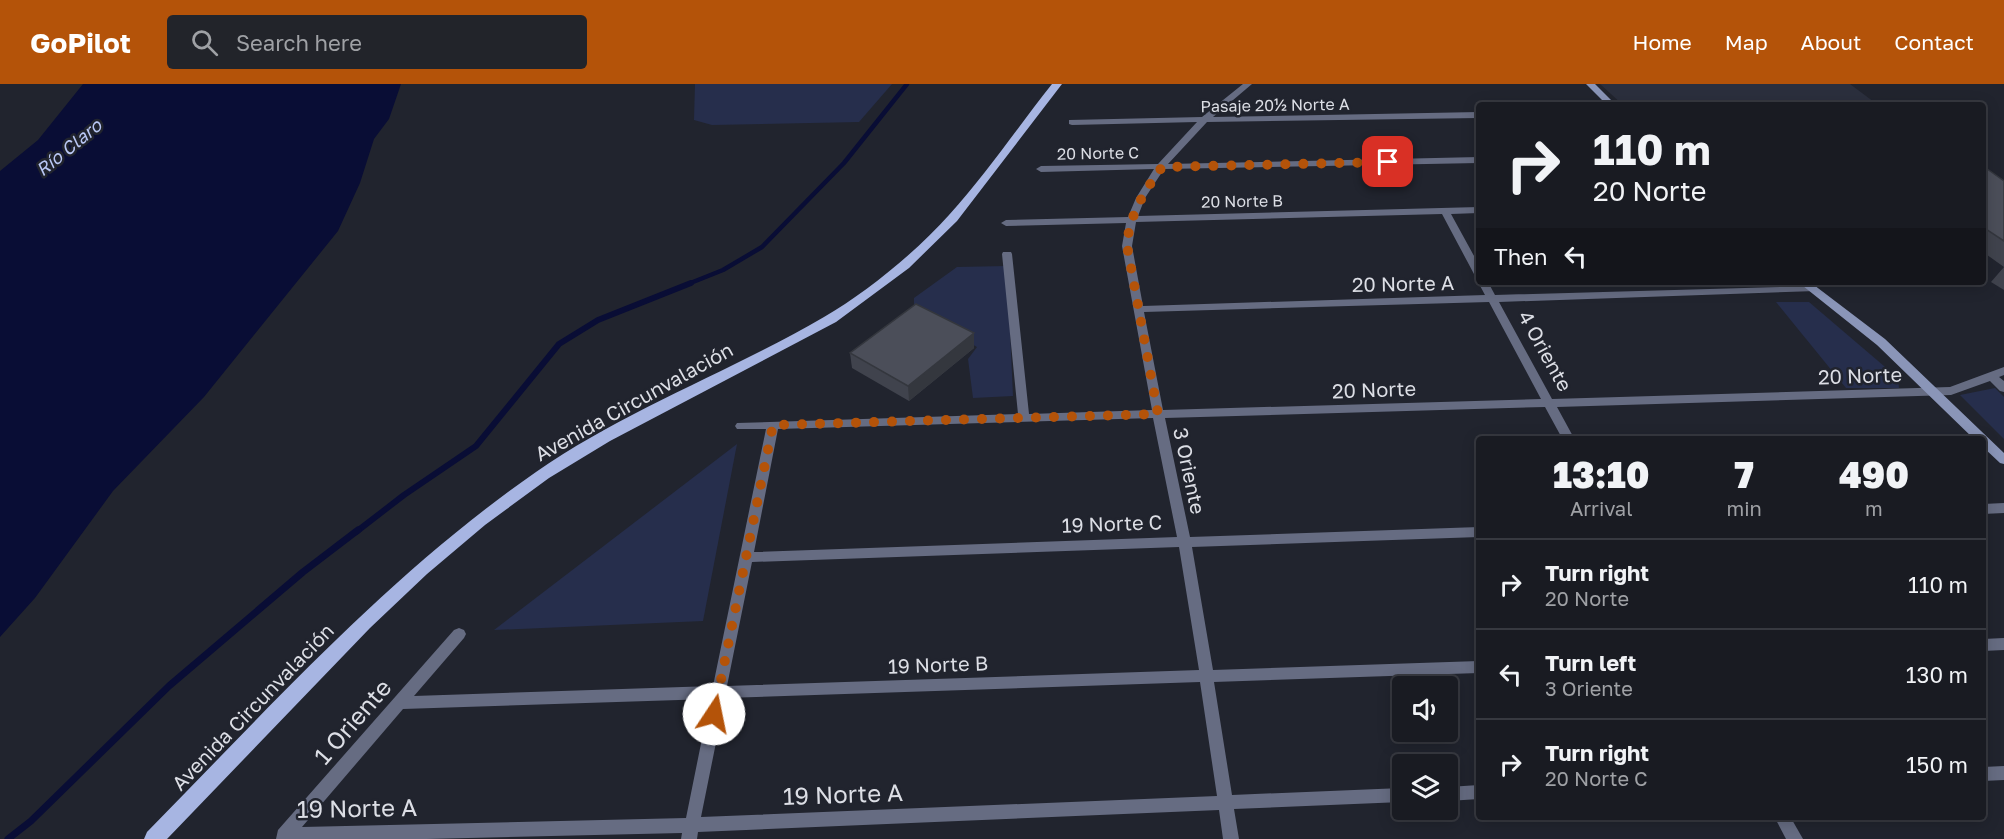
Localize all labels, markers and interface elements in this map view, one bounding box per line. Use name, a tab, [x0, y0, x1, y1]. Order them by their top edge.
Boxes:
search box	[167, 15, 587, 69]
text: GoPilot	[30, 26, 131, 59]
icon: search	[188, 26, 221, 59]
text: Search here	[236, 29, 362, 56]
text: Home	[1632, 29, 1692, 55]
text: Map	[1725, 29, 1768, 55]
text: About	[1801, 29, 1861, 55]
text: Contact	[1894, 29, 1974, 55]
street label: Pasaje 20½ Norte A	[1200, 94, 1350, 116]
water label: Río Claro	[31, 113, 107, 180]
text: 110 m	[1593, 124, 1711, 174]
icon: right	[1494, 126, 1572, 204]
pin	[1362, 136, 1413, 187]
street label: 20 Norte C	[1057, 142, 1139, 164]
icon: arrive	[1371, 145, 1404, 178]
text: 20 Norte	[1593, 175, 1706, 207]
street label: 20 Norte B	[1201, 190, 1283, 212]
icon: left	[1559, 240, 1592, 273]
text: Then	[1494, 243, 1547, 270]
street label: 20 Norte A	[1352, 270, 1454, 296]
street label: 4 Oriente	[1514, 306, 1578, 395]
street label: Avenida Circunvalación	[530, 337, 737, 466]
street label: 20 Norte	[1818, 362, 1902, 388]
street label: 20 Norte	[1332, 376, 1416, 402]
street label: 3 Oriente	[1169, 425, 1211, 516]
text: 13:10	[1553, 453, 1649, 496]
text: 7	[1734, 453, 1754, 496]
text: 490	[1839, 453, 1909, 496]
text: Arrival	[1570, 496, 1633, 520]
text: min	[1726, 496, 1762, 520]
text: m	[1865, 496, 1883, 520]
street label: 19 Norte C	[1061, 509, 1163, 537]
text: Turn right	[1545, 559, 1649, 586]
icon: right	[1494, 568, 1527, 601]
text: 110 m	[1908, 571, 1968, 598]
text: 20 Norte	[1545, 586, 1629, 610]
street label: Avenida Circunvalación	[166, 618, 338, 795]
text: Turn left	[1545, 649, 1636, 676]
street label: 19 Norte B	[887, 650, 988, 678]
icon: left	[1494, 658, 1527, 691]
text: 130 m	[1906, 661, 1968, 688]
street label: 1 Oriente	[307, 673, 397, 769]
map controls	[1392, 676, 1458, 820]
button: sound	[1392, 676, 1458, 742]
text: 3 Oriente	[1545, 676, 1633, 700]
position arrow	[682, 682, 746, 746]
text: Turn right	[1545, 739, 1649, 766]
icon: right	[1494, 748, 1527, 781]
text: 150 m	[1906, 751, 1968, 778]
button: layers	[1392, 754, 1458, 820]
text: 20 Norte C	[1545, 766, 1648, 790]
street label: 19 Norte A	[782, 777, 904, 810]
street label: 19 Norte A	[297, 792, 417, 823]

